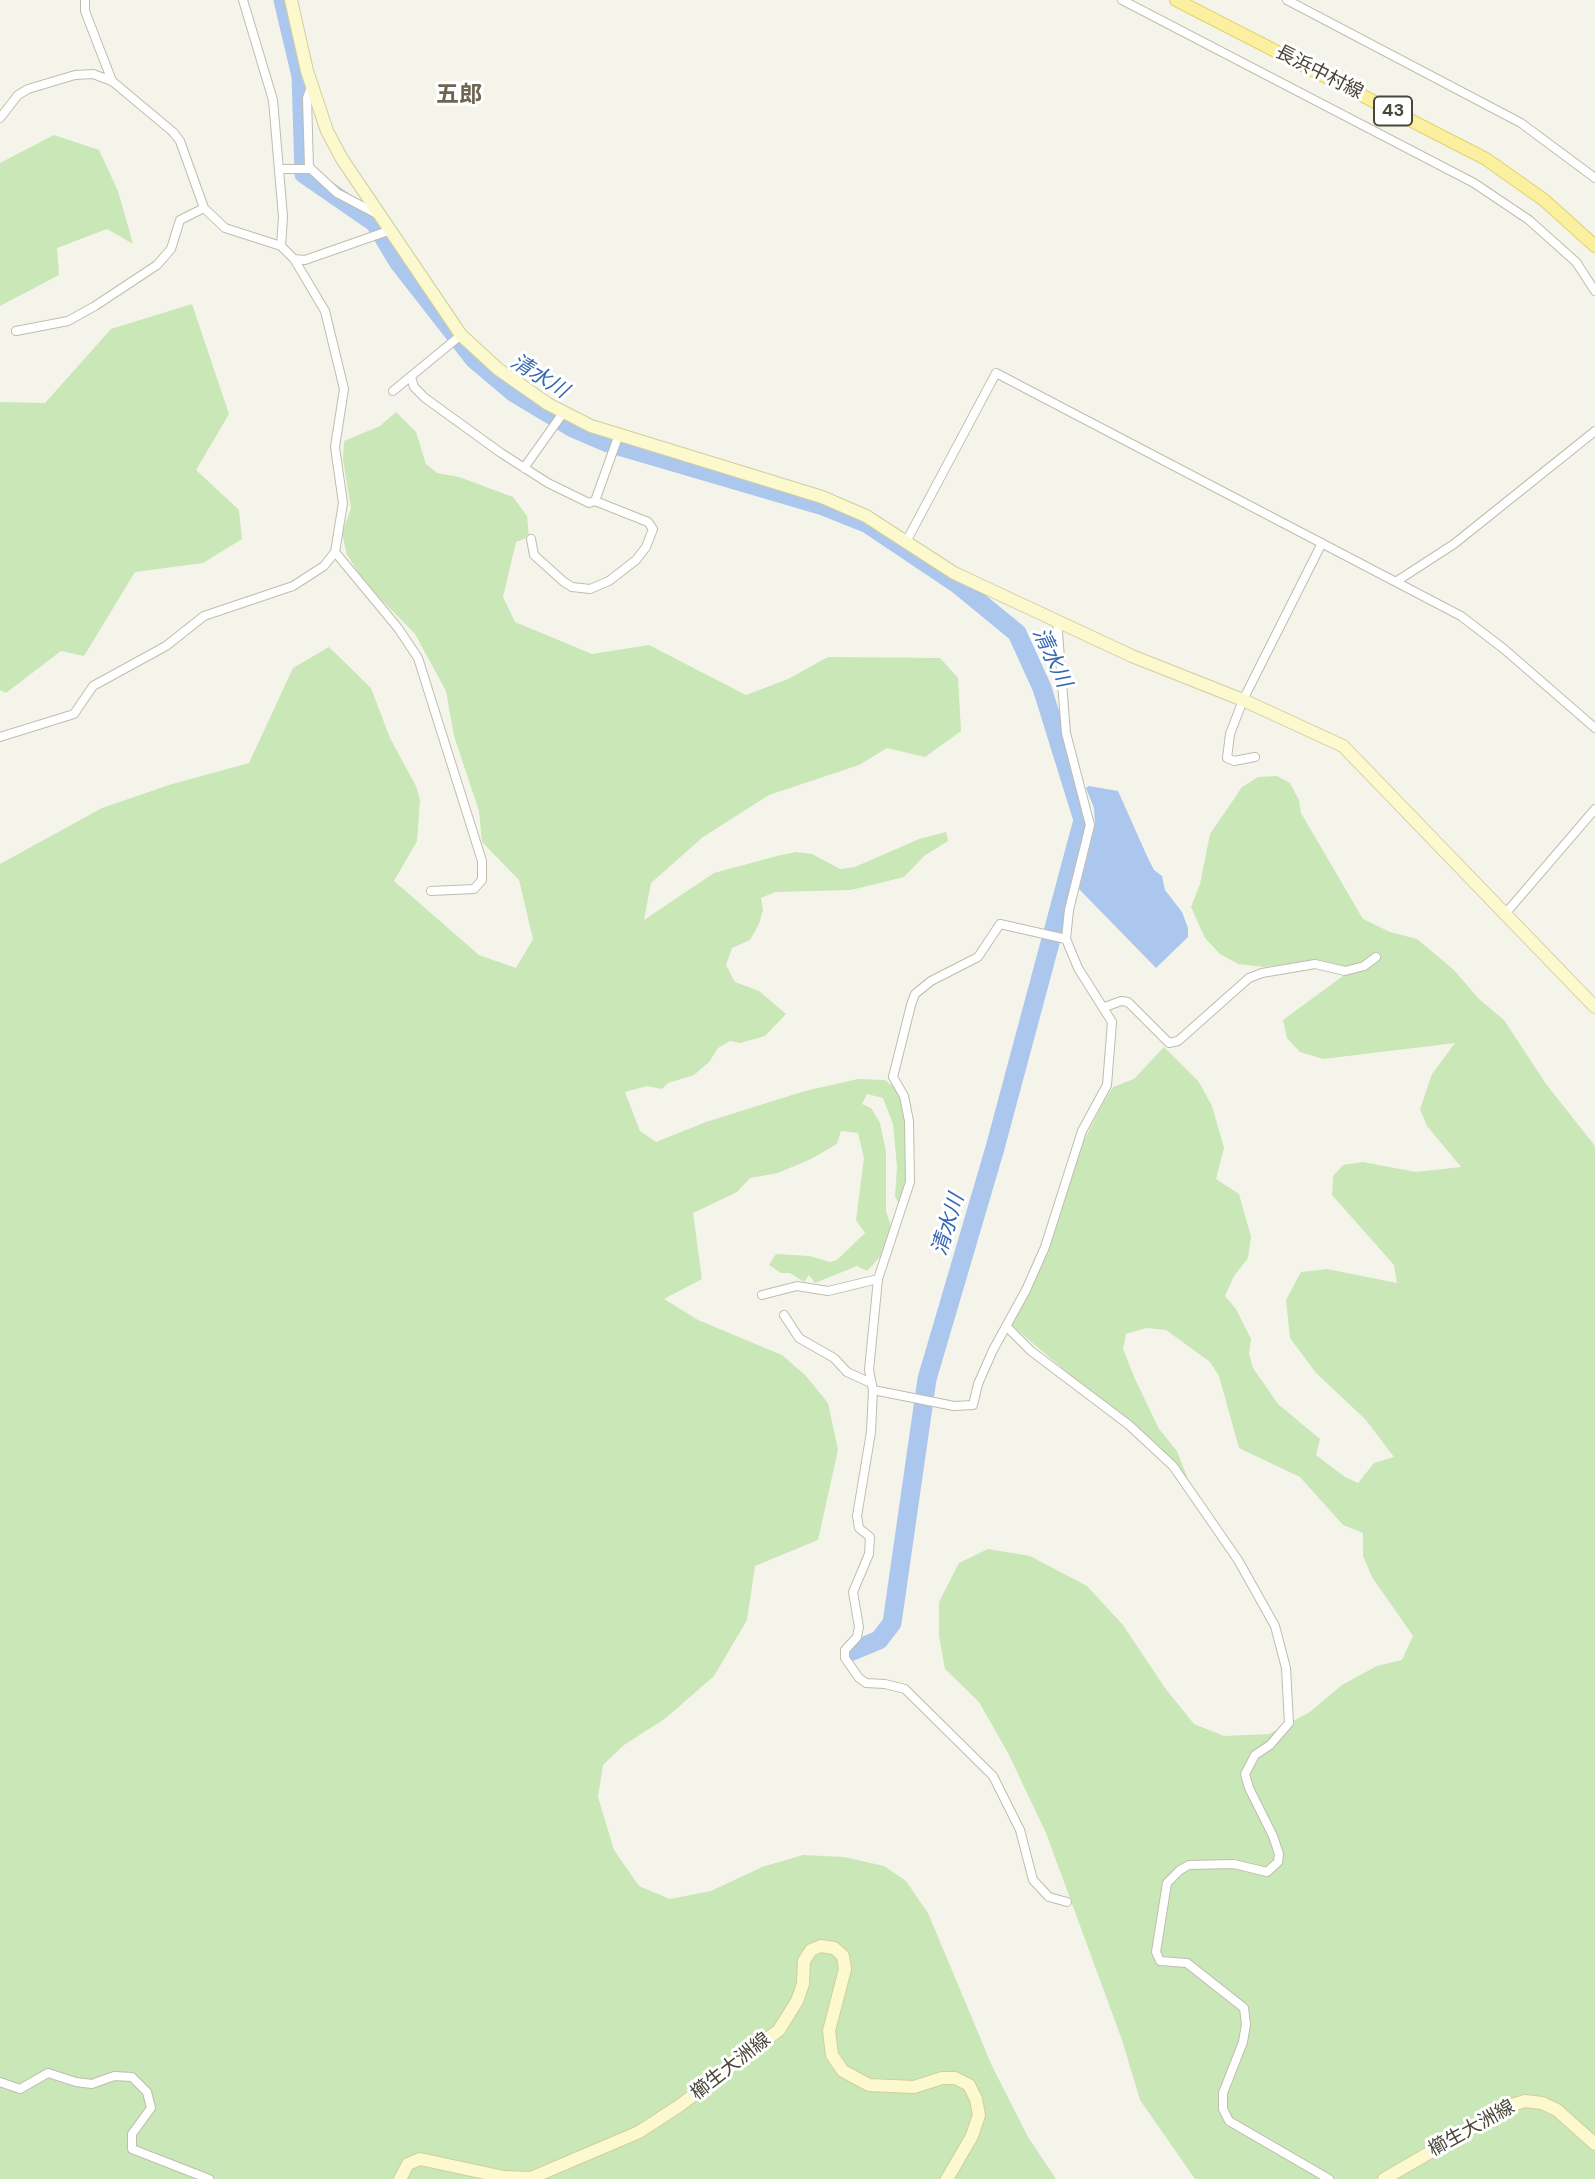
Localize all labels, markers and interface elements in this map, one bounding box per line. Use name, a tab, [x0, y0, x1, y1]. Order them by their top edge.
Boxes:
street label: 長浜中村線	[1272, 41, 1366, 105]
district label: 五郎	[436, 82, 482, 110]
road number: 43	[1374, 96, 1412, 126]
water label: 清水川	[506, 350, 572, 404]
water label: 清水川	[1026, 624, 1076, 692]
water label: 清水川	[928, 1191, 970, 1259]
street label: 櫛生大洲線	[687, 2029, 775, 2105]
street label: 櫛生大洲線	[1425, 2096, 1519, 2162]

